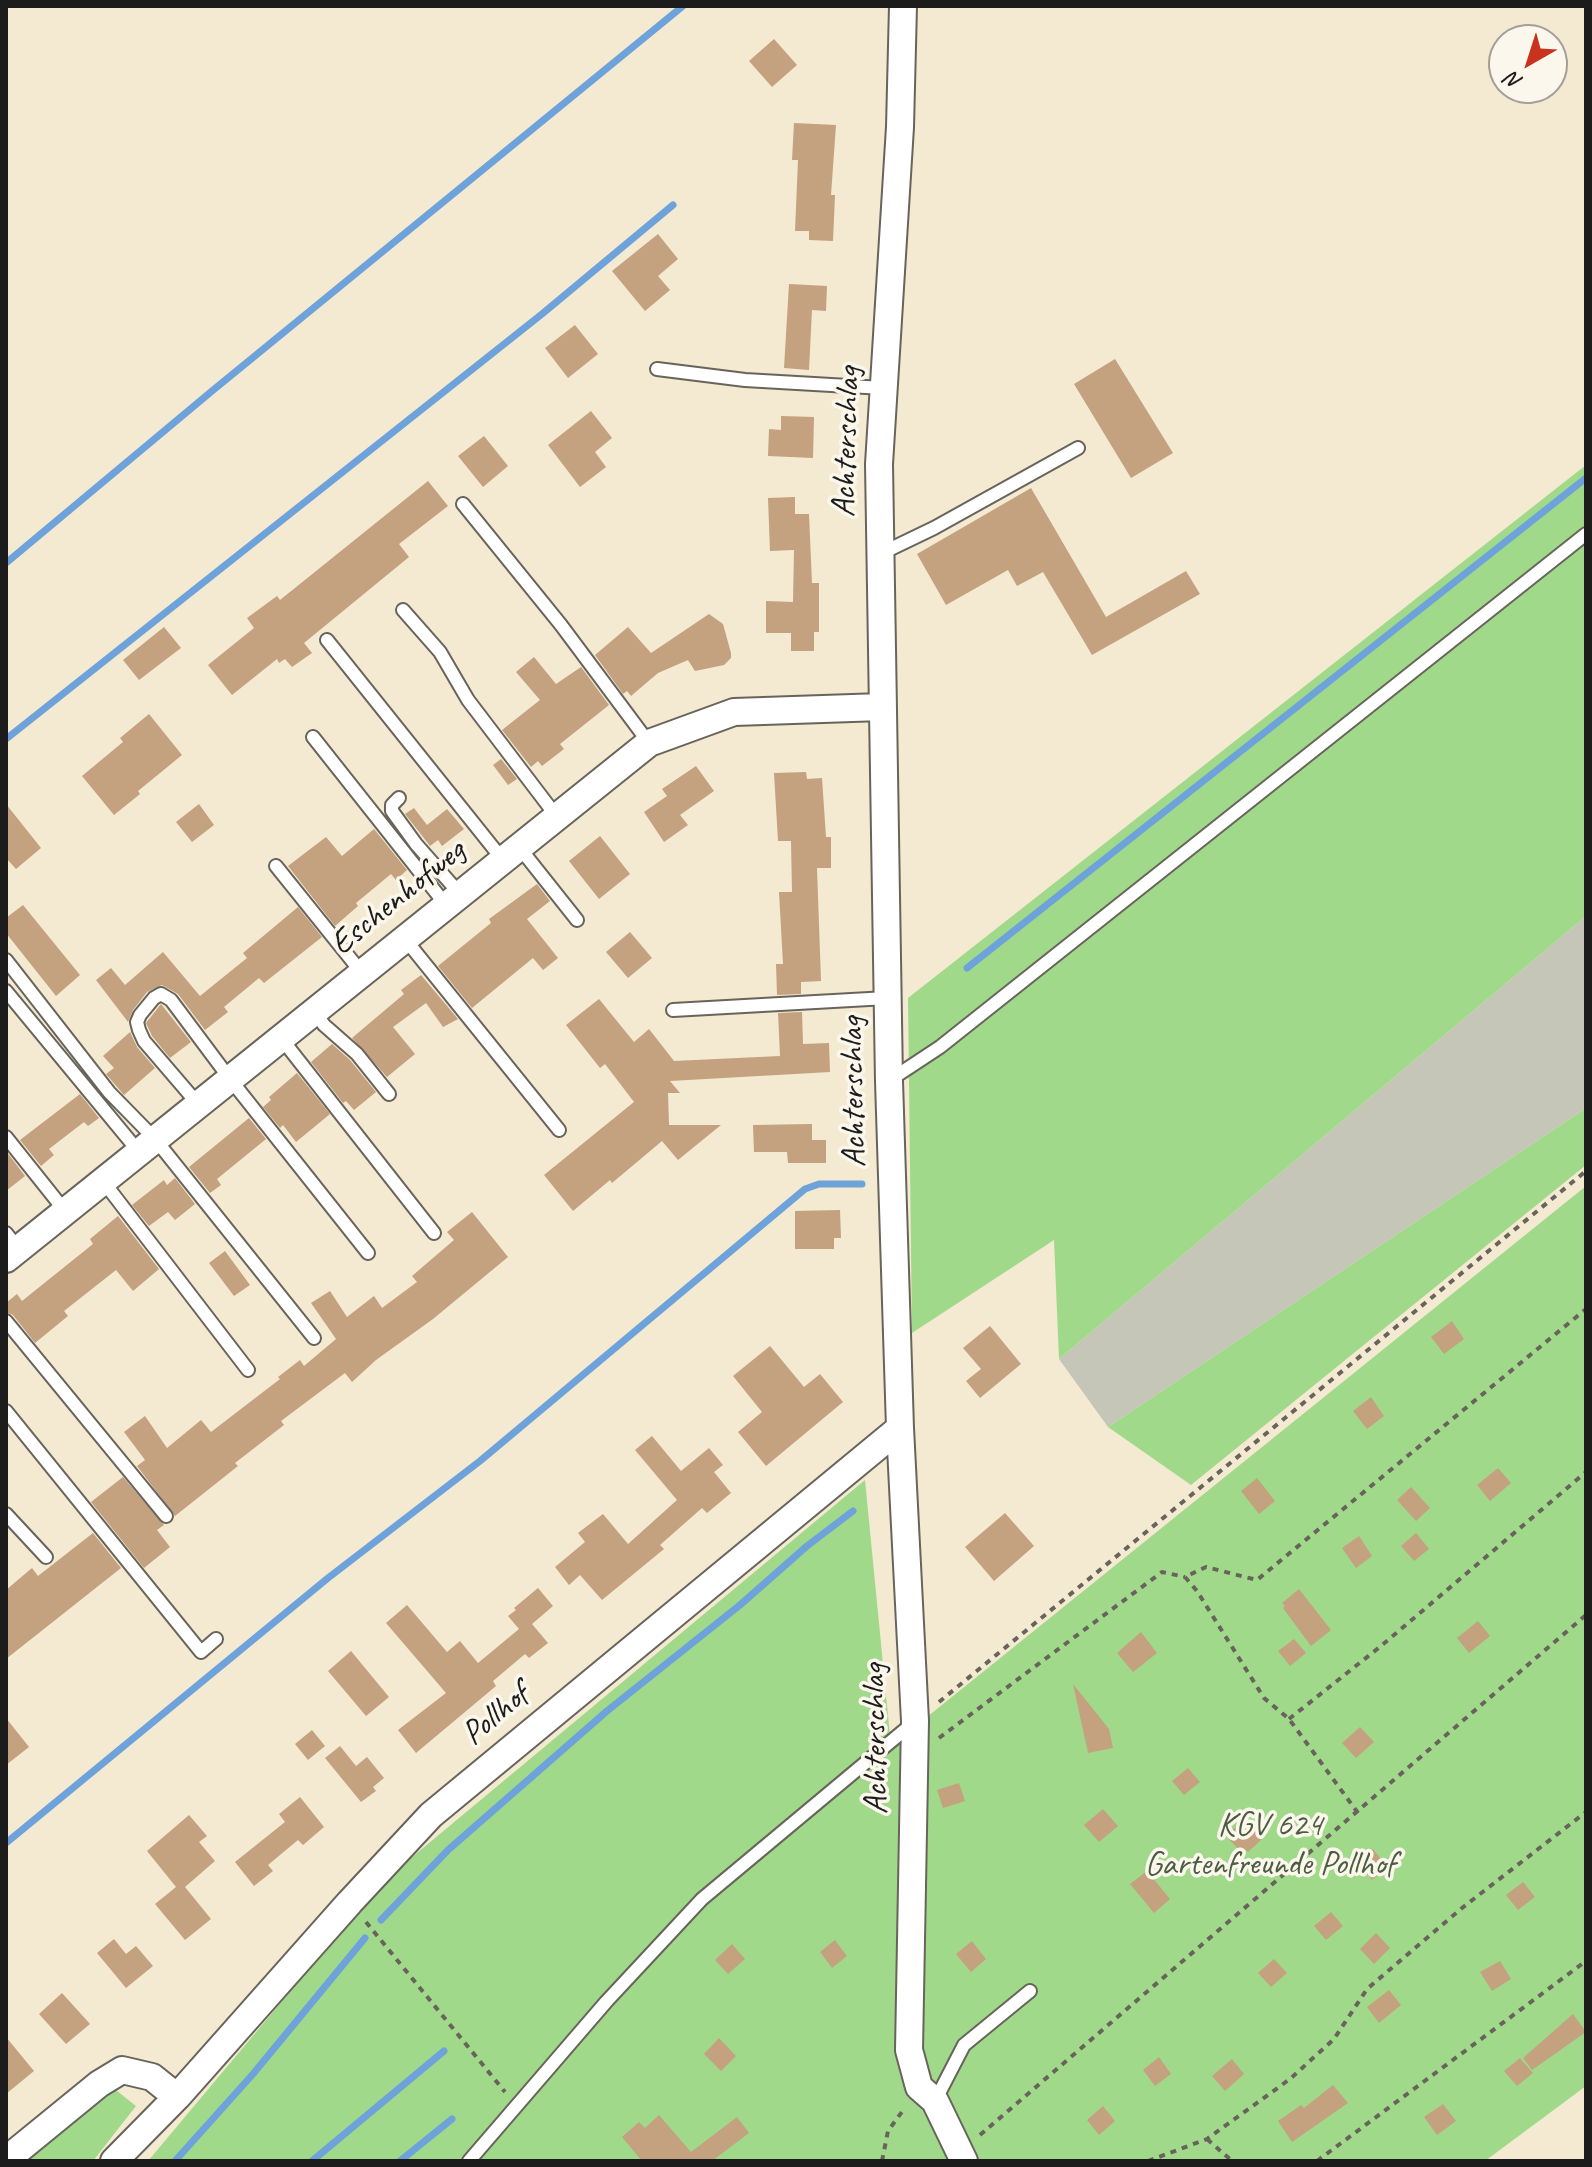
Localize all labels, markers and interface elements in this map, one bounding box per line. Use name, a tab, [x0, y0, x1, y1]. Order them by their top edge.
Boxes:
north arrow	[1488, 24, 1568, 104]
text: N	[1500, 66, 1528, 96]
street label: Achterschlag	[824, 366, 870, 518]
street label: Eschenhofweg	[322, 831, 474, 965]
street label: Achterschlag	[832, 1016, 876, 1168]
street label: Achterschlag	[854, 1663, 898, 1815]
street label: Pollhof	[454, 1675, 538, 1755]
park label: KGV 624 Gartenfreunde Pollhof	[1145, 1806, 1395, 1886]

